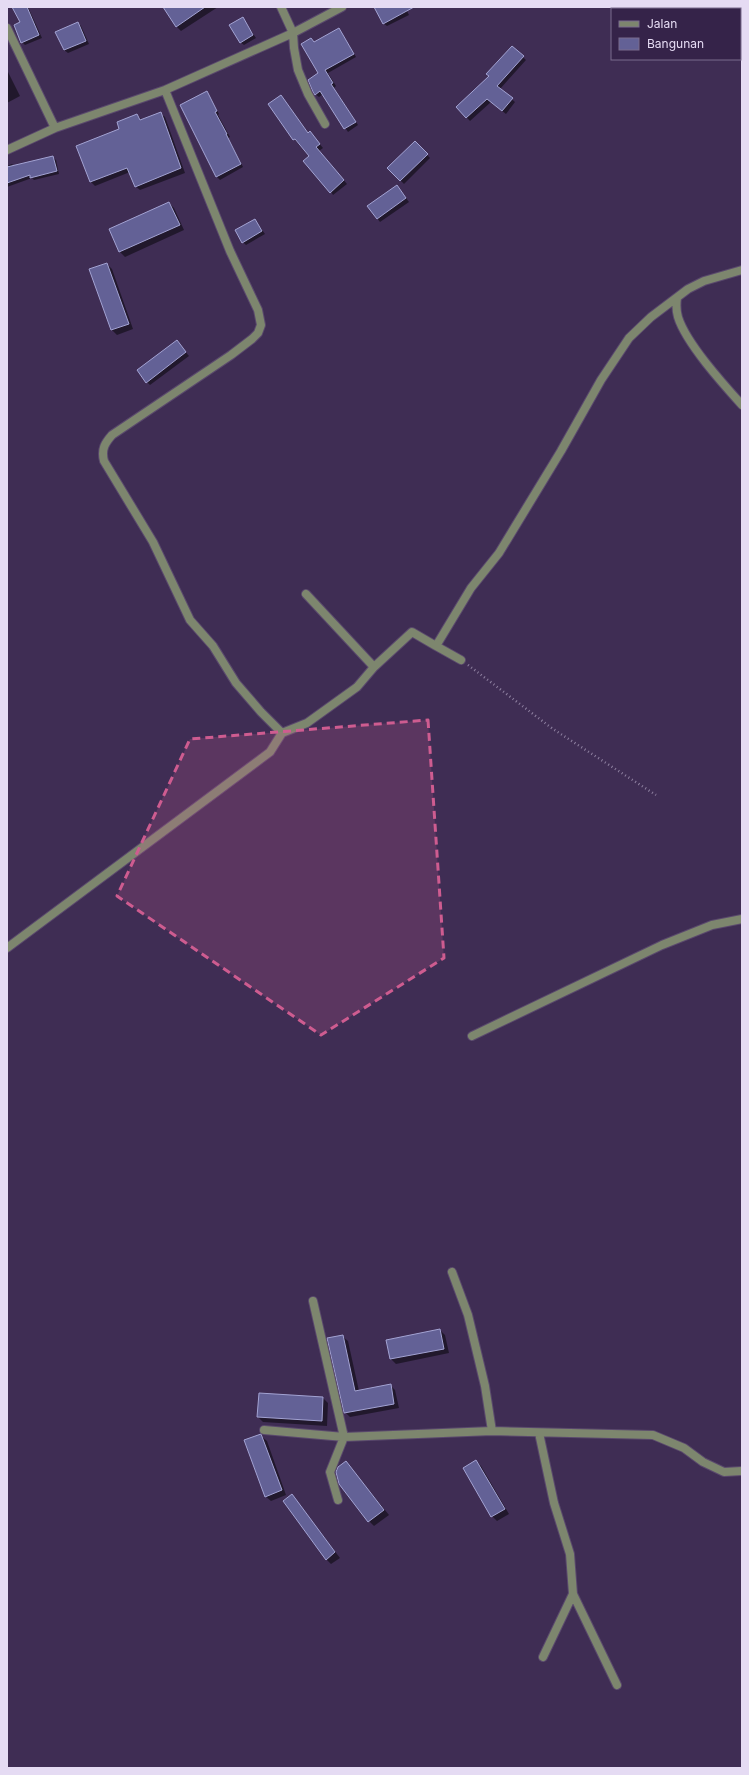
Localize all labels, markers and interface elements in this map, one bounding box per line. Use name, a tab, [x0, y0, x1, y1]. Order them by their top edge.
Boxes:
legend	[611, 8, 741, 60]
text: Jalan	[647, 16, 677, 31]
text: Bangunan	[647, 36, 704, 51]

